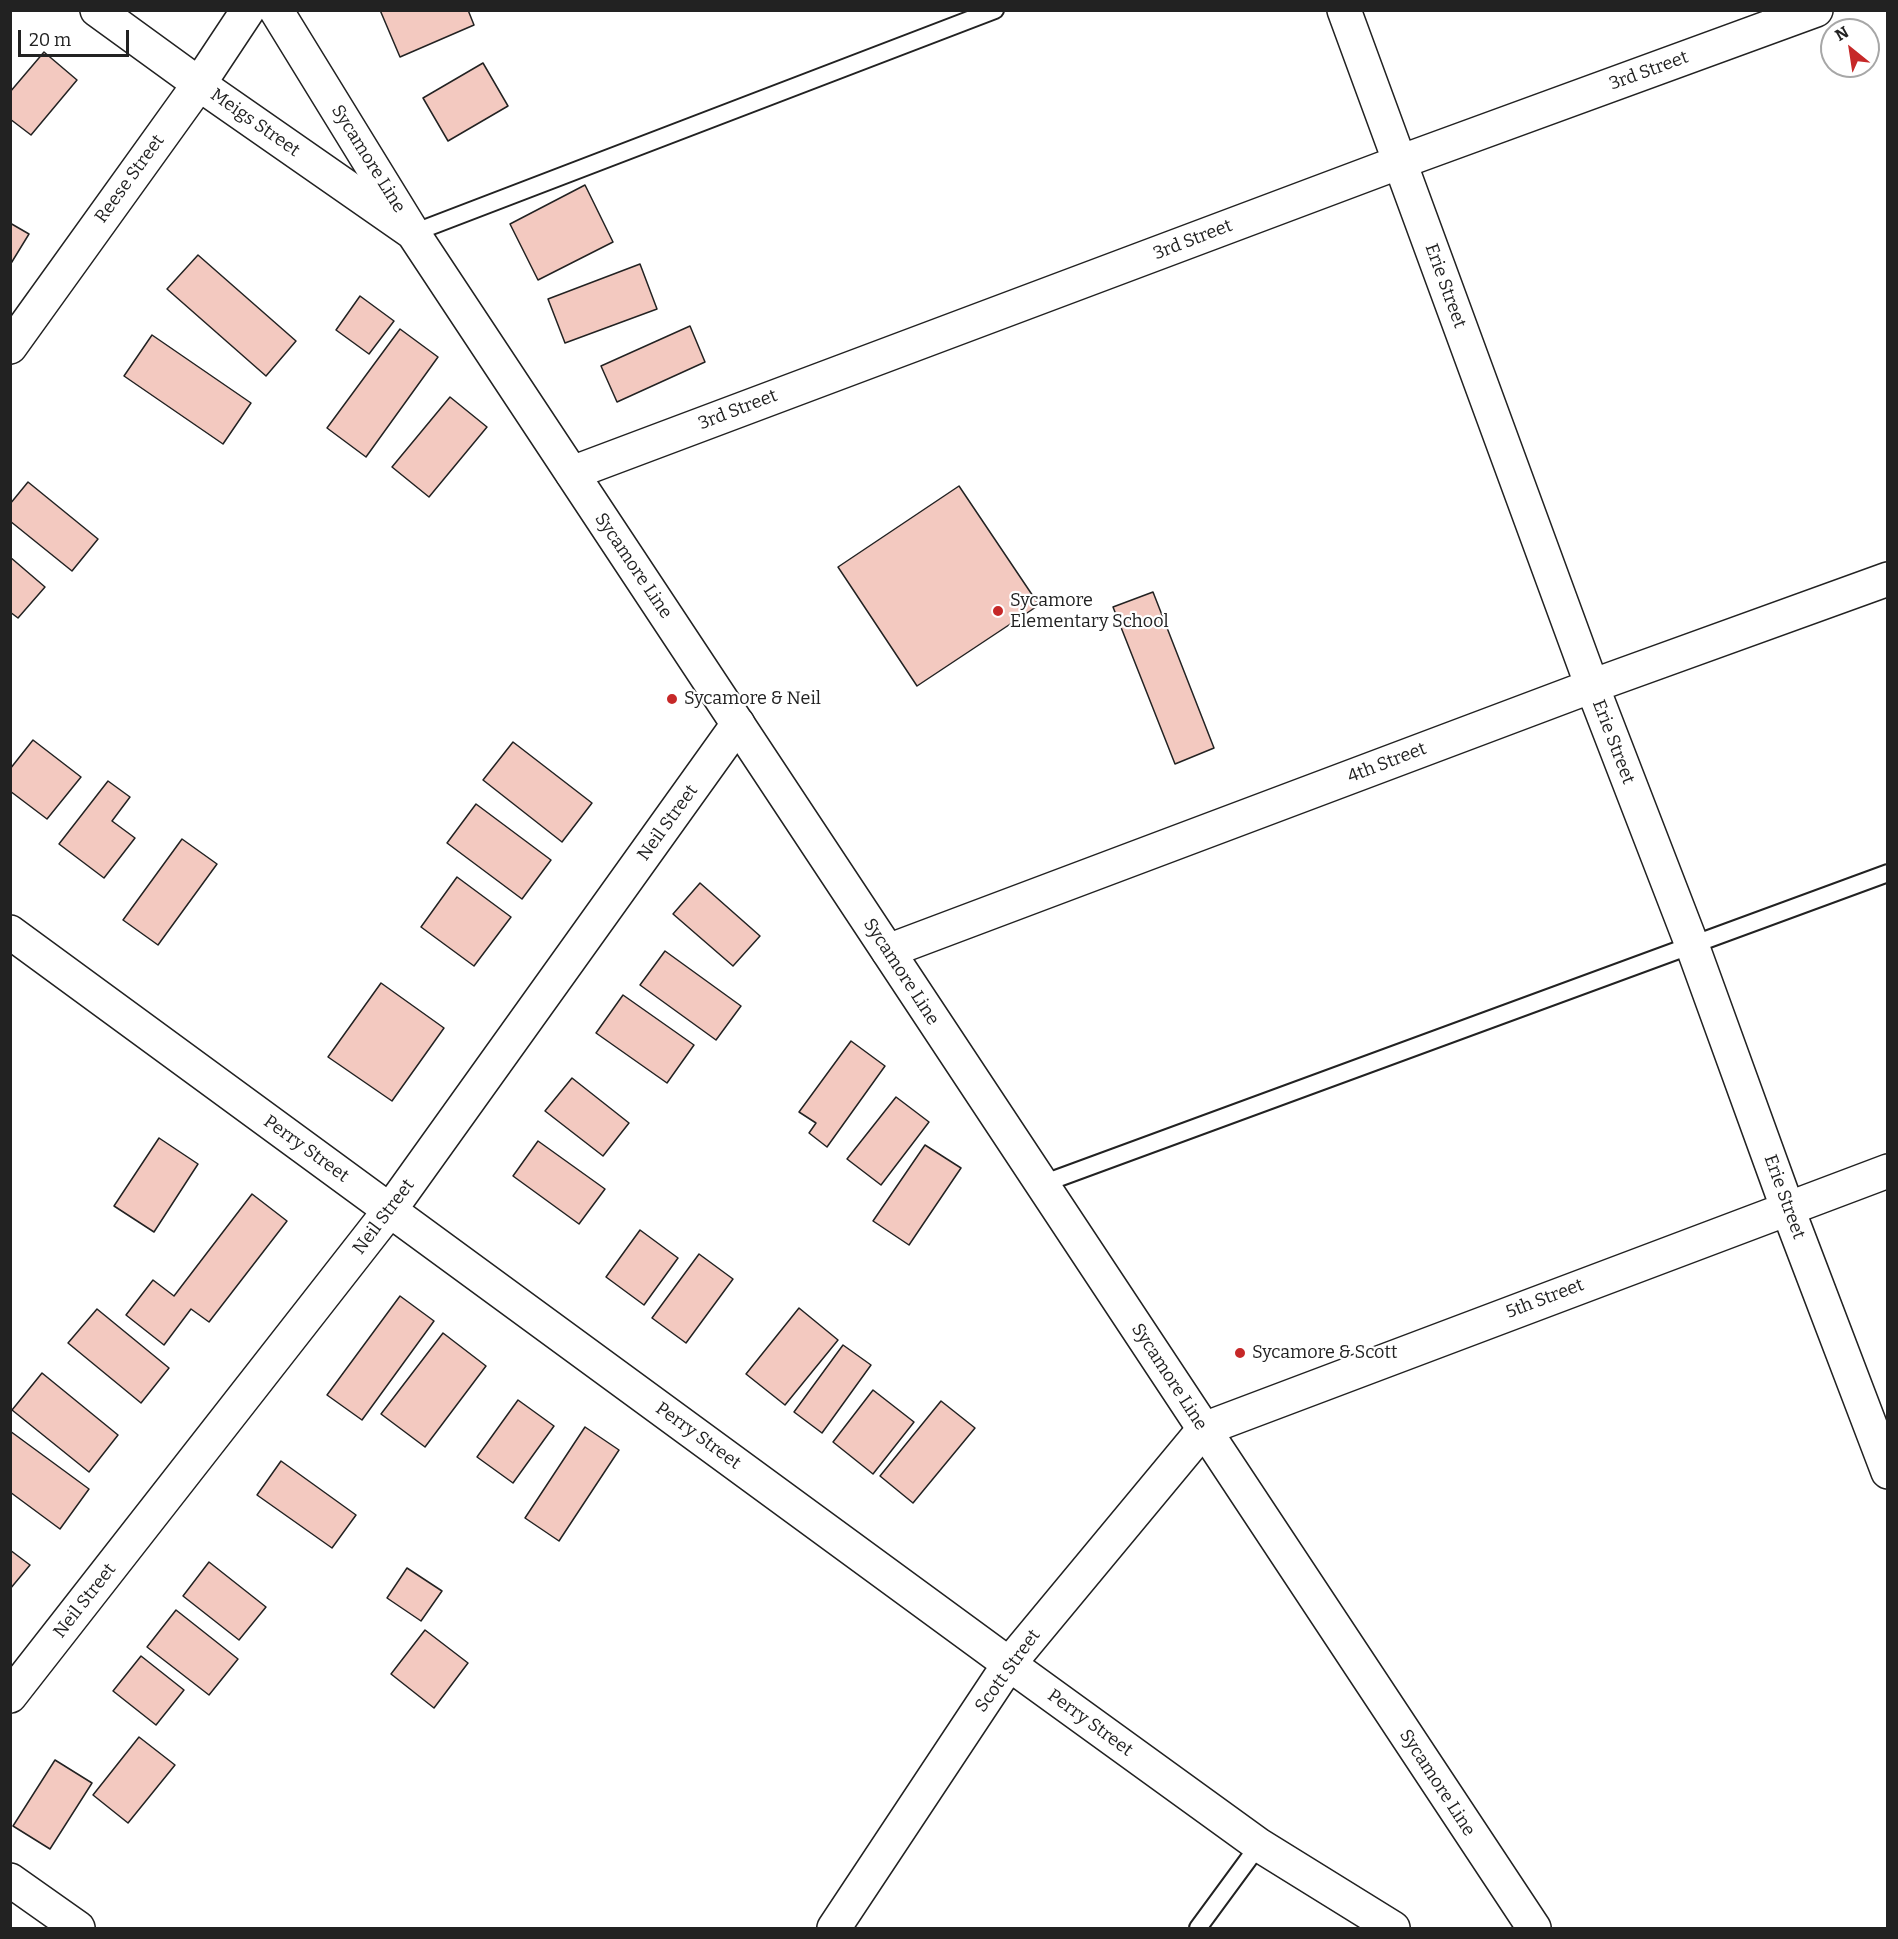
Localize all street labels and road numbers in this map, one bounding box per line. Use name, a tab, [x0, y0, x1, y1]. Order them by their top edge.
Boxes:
street label: 3rd Street	[1607, 47, 1691, 95]
street label: Meigs Street	[206, 84, 304, 162]
street label: Sycamore Line	[326, 101, 410, 217]
street label: Reese Street	[91, 131, 169, 227]
street label: 3rd Street	[1151, 215, 1235, 265]
street label: Erie Street	[1420, 241, 1470, 331]
street label: 3rd Street	[696, 385, 780, 435]
street label: Sycamore Line	[590, 509, 676, 623]
street label: Erie Street	[1587, 697, 1639, 787]
street label: 4th Street	[1345, 738, 1429, 788]
street label: Neil Street	[633, 781, 703, 865]
street label: Sycamore Line	[858, 915, 944, 1029]
street label: Perry Street	[259, 1111, 353, 1187]
street label: Erie Street	[1759, 1152, 1809, 1242]
street label: Neil Street	[349, 1175, 419, 1259]
street label: 5th Street	[1503, 1274, 1587, 1324]
street label: Sycamore Line	[1126, 1320, 1212, 1434]
street label: Perry Street	[651, 1398, 745, 1474]
street label: Neil Street	[49, 1559, 121, 1643]
street label: Scott Street	[971, 1625, 1045, 1717]
street label: Perry Street	[1043, 1685, 1137, 1761]
street label: Sycamore Line	[1394, 1726, 1480, 1840]

